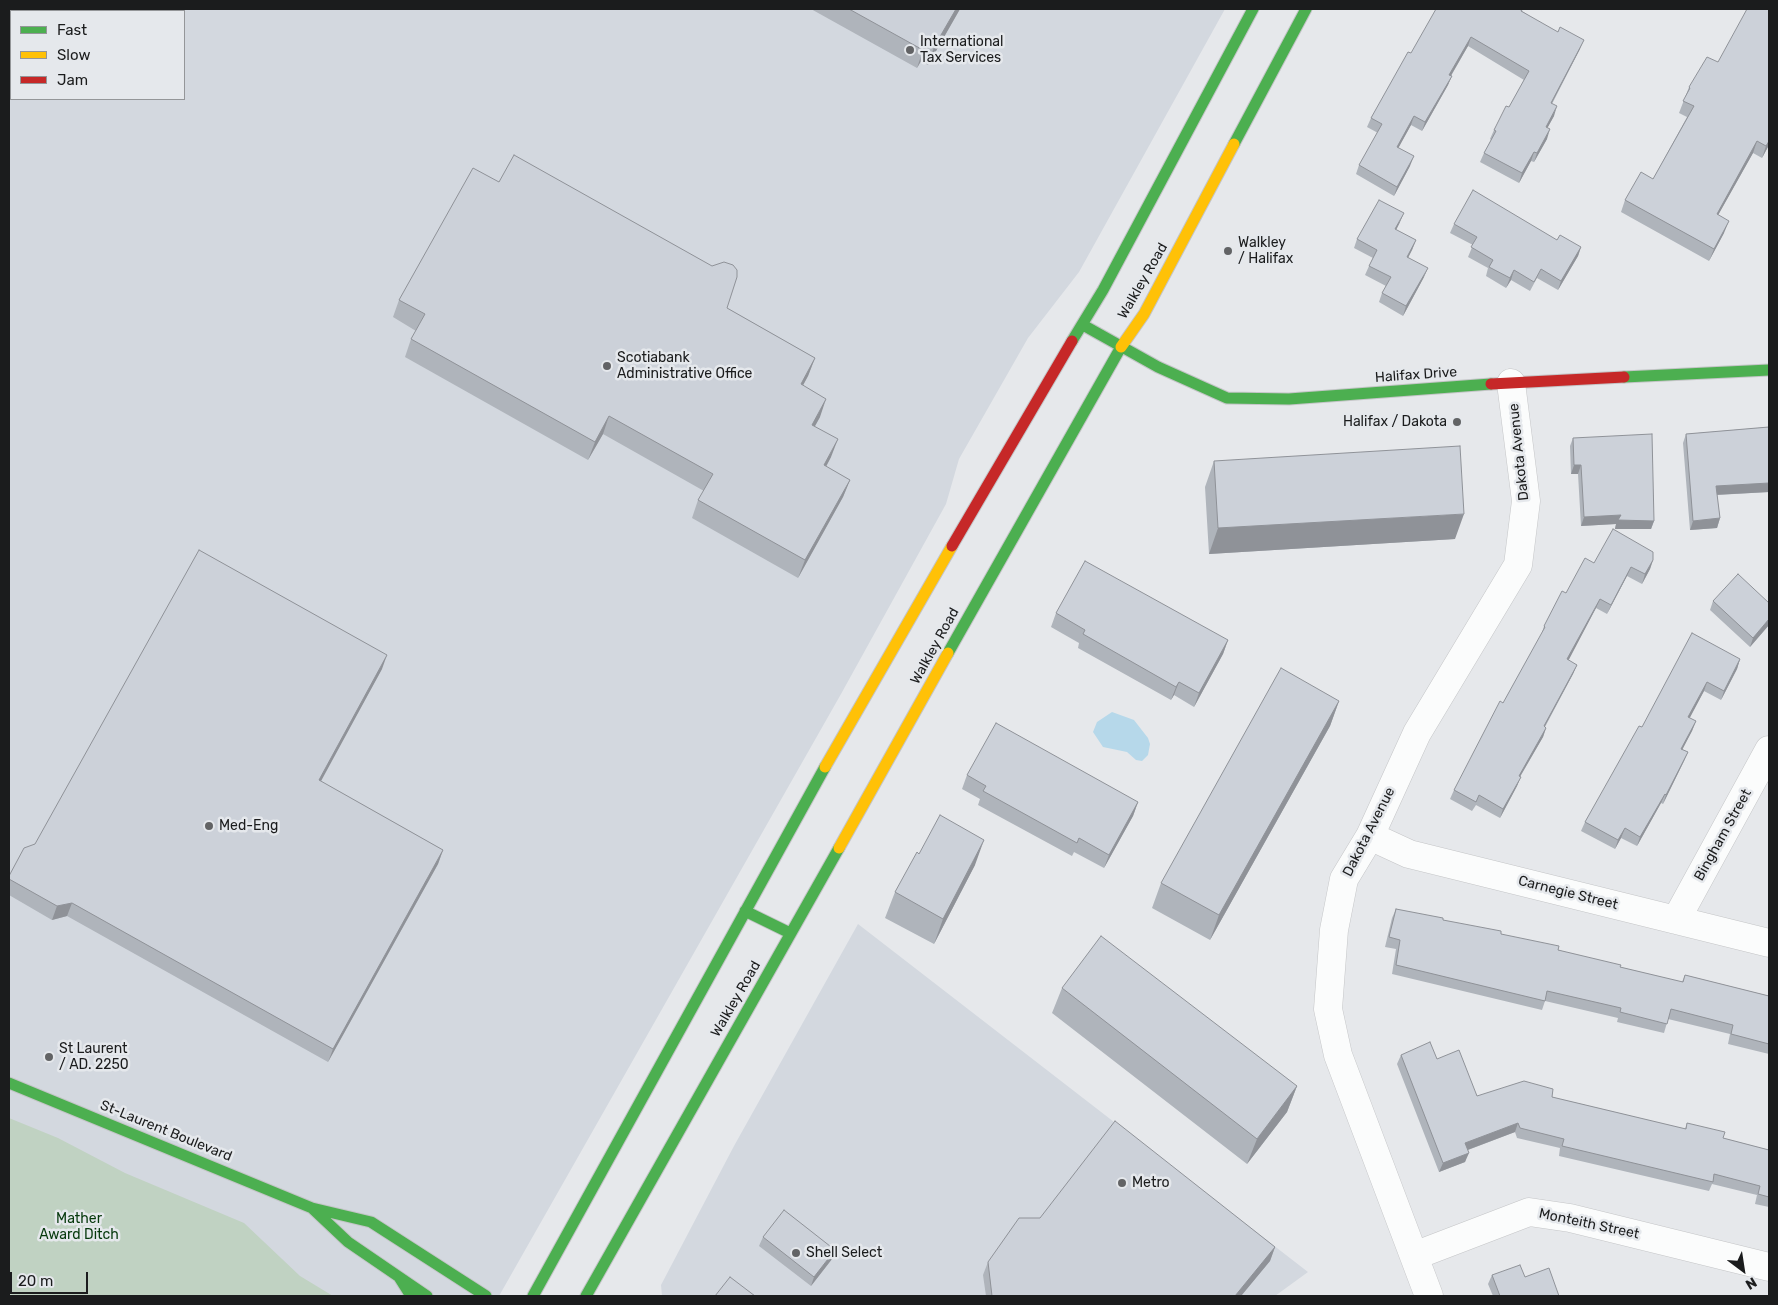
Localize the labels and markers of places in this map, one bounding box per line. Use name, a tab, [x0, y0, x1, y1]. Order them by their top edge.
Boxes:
place label: International Tax Services	[920, 34, 1003, 66]
marker: International Tax Services	[904, 44, 916, 56]
place label: Walkley / Halifax	[1238, 235, 1293, 268]
marker: Walkley / Halifax	[1222, 245, 1234, 257]
place label: Scotiabank Administrative Office	[617, 350, 752, 382]
marker: Scotiabank Administrative Office	[601, 360, 613, 372]
place label: Halifax / Dakota	[1343, 414, 1447, 430]
marker: Halifax / Dakota	[1451, 416, 1463, 428]
place label: Med-Eng	[219, 818, 278, 834]
marker: Med-Eng	[203, 820, 215, 832]
place label: St Laurent / AD. 2250	[59, 1041, 129, 1074]
marker: St Laurent / AD. 2250	[43, 1051, 55, 1063]
place label: Metro	[1132, 1175, 1170, 1191]
marker: Metro	[1116, 1177, 1128, 1189]
place label: Shell Select	[806, 1245, 882, 1261]
marker: Shell Select	[790, 1247, 802, 1259]

